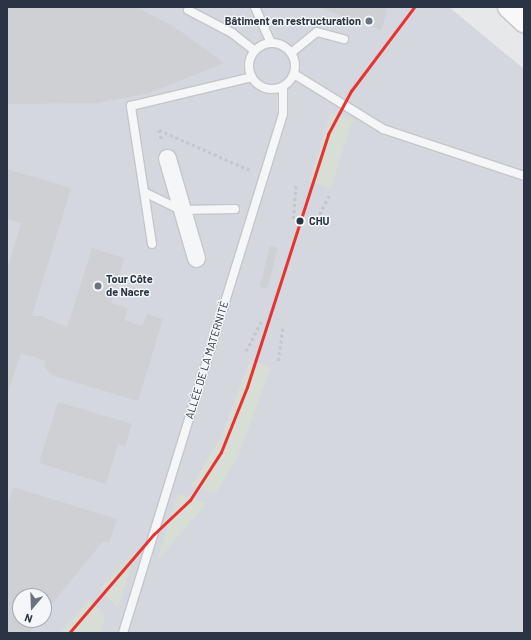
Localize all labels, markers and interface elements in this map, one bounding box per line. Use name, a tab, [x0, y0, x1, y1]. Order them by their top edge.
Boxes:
place label: Bâtiment en restructuration	[225, 14, 361, 28]
marker: Bâtiment en restructuration	[364, 16, 374, 26]
place label: CHU	[309, 214, 330, 228]
marker: CHU	[294, 215, 306, 227]
place label: Tour Côte de Nacre	[106, 273, 153, 299]
marker: Tour Côte de Nacre	[93, 281, 103, 291]
street label: ALLÉE DE LA MATERNITÉ	[183, 299, 231, 421]
north arrow	[12, 588, 52, 628]
text: N	[23, 612, 34, 626]

